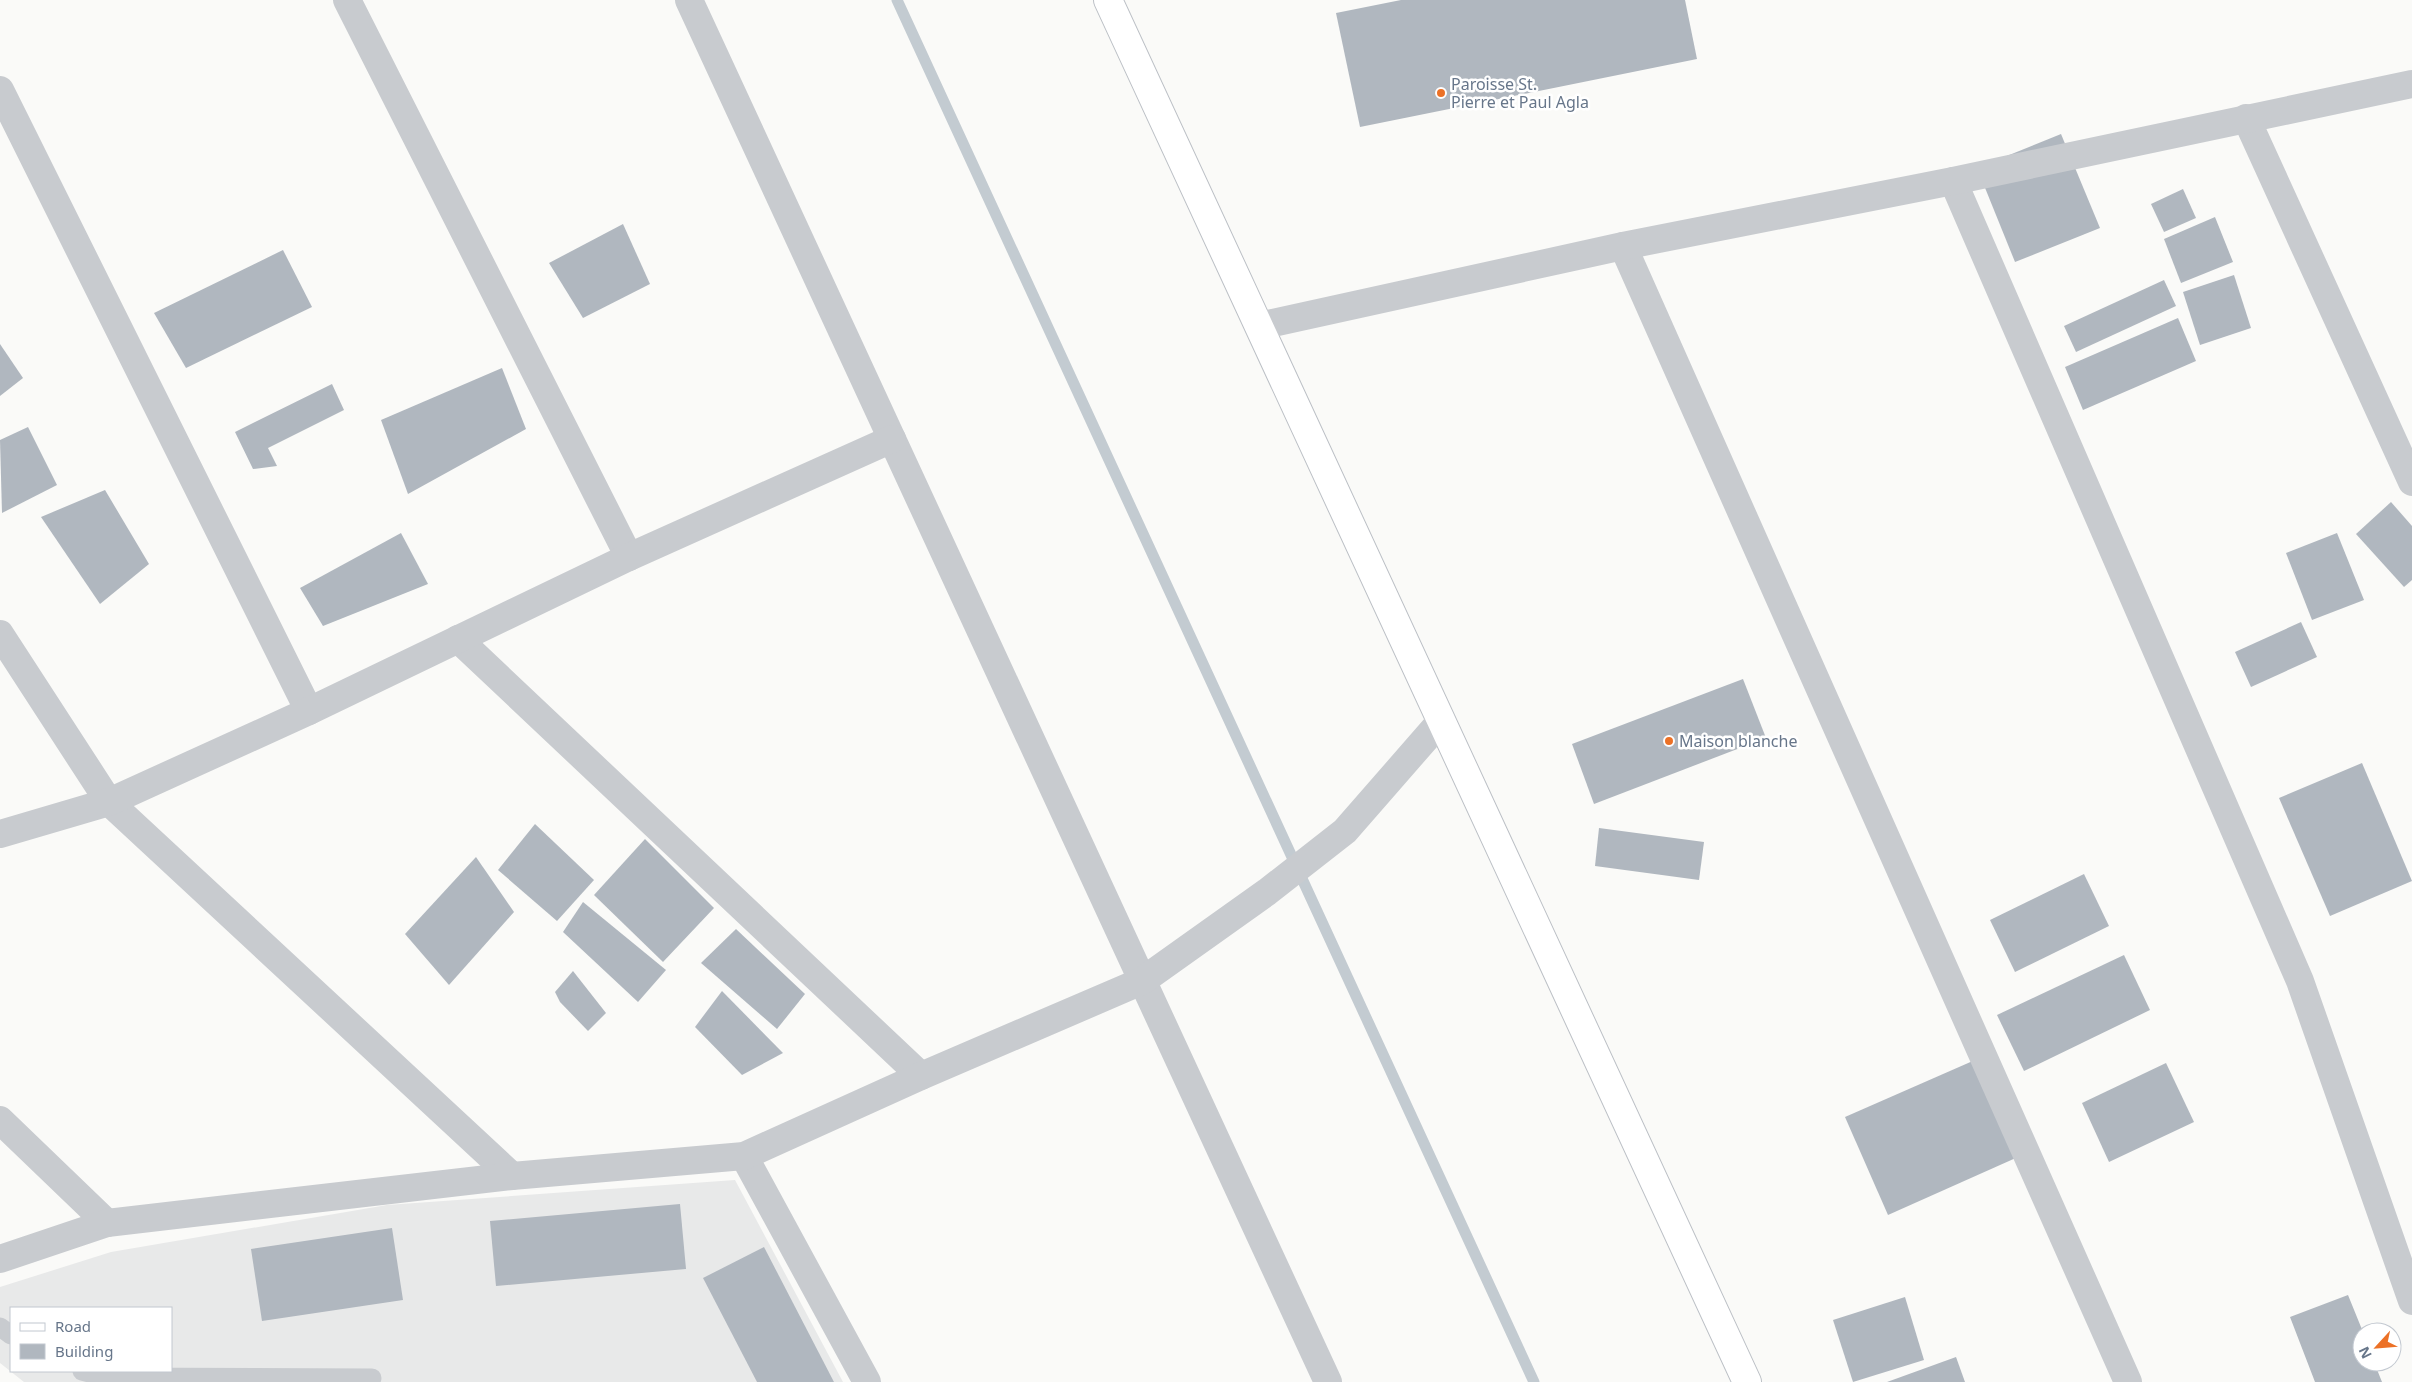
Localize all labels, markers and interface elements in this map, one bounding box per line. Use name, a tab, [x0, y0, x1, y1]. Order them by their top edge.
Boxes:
place label: Paroisse St. Pierre et Paul Agla	[1451, 73, 1589, 113]
marker: Paroisse St. Pierre et Paul Agla	[1435, 87, 1447, 99]
place label: Maison blanche	[1679, 730, 1797, 752]
marker: Maison blanche	[1663, 735, 1675, 747]
legend	[10, 1307, 172, 1372]
text: Road	[55, 1316, 91, 1336]
north arrow	[2352, 1322, 2402, 1372]
text: Building	[55, 1341, 113, 1361]
text: N	[2354, 1344, 2376, 1362]

